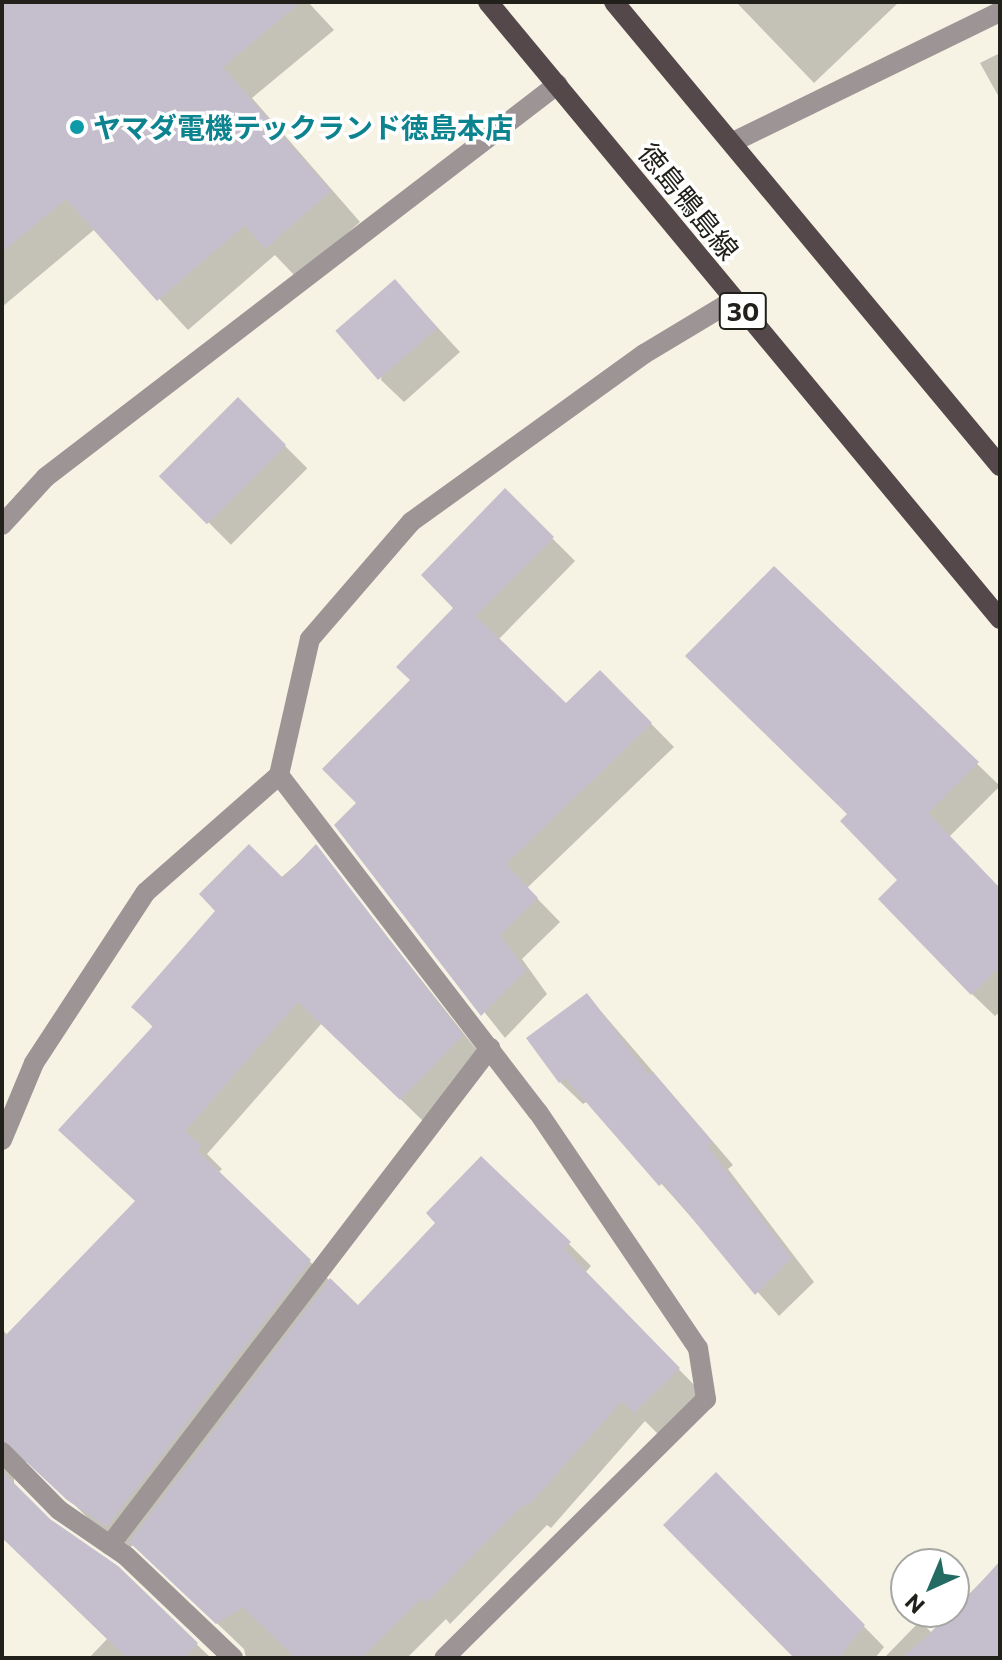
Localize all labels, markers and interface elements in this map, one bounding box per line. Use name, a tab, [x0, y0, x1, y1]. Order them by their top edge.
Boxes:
place label: ヤマダ電機テックランド徳島本店	[93, 110, 513, 144]
marker: ヤマダ電機テックランド徳島本店	[68, 118, 86, 136]
street label: 徳島鴨島線	[632, 136, 746, 266]
road number: 30	[717, 289, 769, 333]
north arrow	[890, 1548, 970, 1628]
text: N	[899, 1589, 930, 1620]

